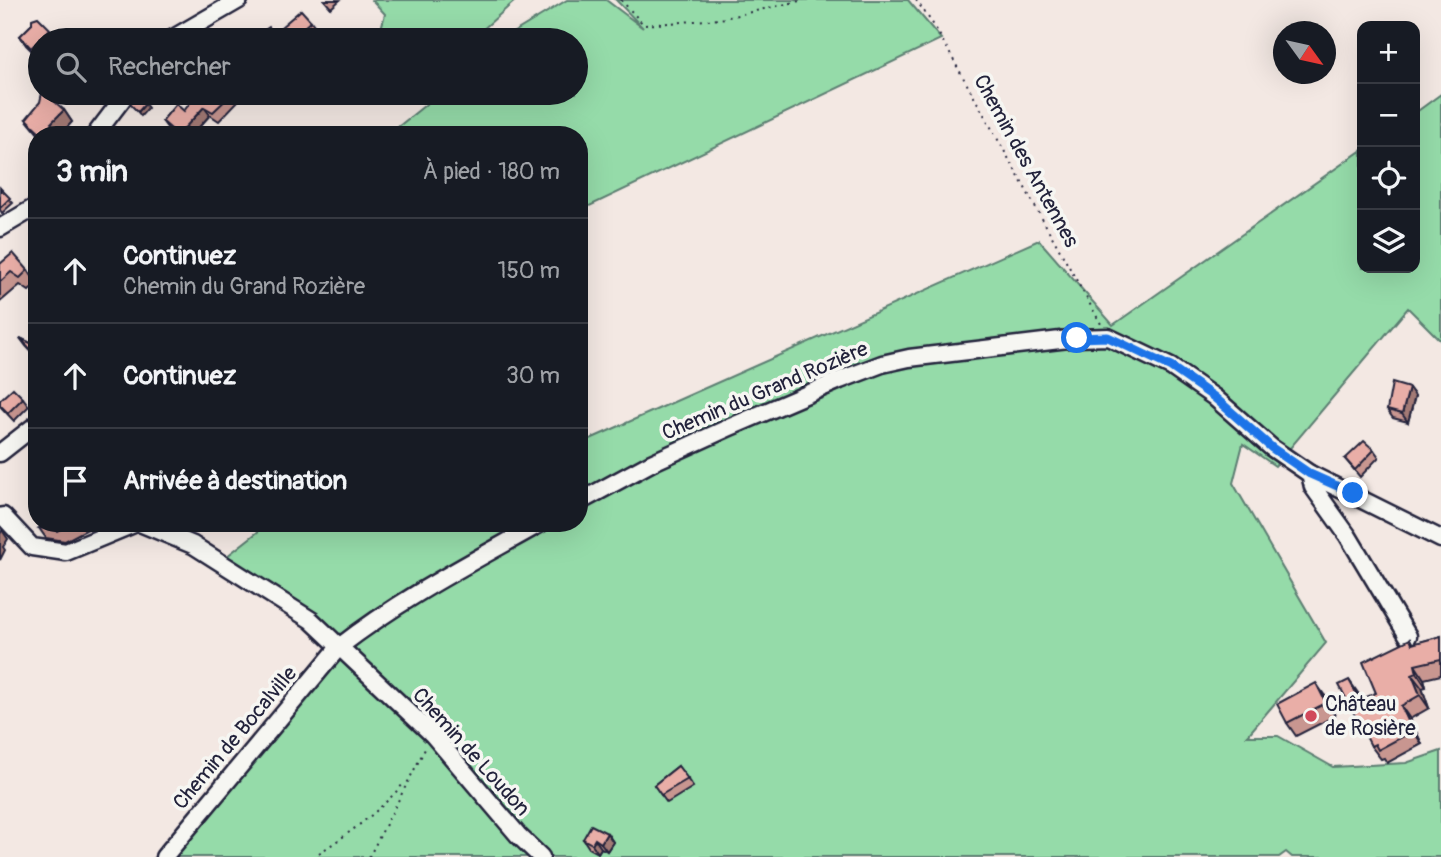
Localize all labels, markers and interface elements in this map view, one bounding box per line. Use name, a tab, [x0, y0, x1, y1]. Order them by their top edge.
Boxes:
north arrow	[1273, 21, 1336, 84]
map controls	[1357, 21, 1420, 273]
button: +	[1357, 21, 1420, 84]
search box	[28, 28, 588, 105]
icon: search	[52, 48, 90, 86]
text: Rechercher	[108, 51, 231, 83]
street label: Chemin des Antennes	[967, 70, 1085, 253]
button: −	[1357, 84, 1420, 147]
button: locate	[1357, 147, 1420, 210]
text: 3 min	[56, 153, 128, 190]
text: À pied · 180 m	[423, 157, 560, 186]
button: layers	[1357, 210, 1420, 273]
text: Continuez	[123, 240, 236, 272]
icon: ahead	[56, 252, 94, 290]
text: 150 m	[497, 256, 560, 285]
text: Chemin du Grand Rozière	[123, 272, 365, 301]
route start	[1061, 322, 1092, 353]
street label: Chemin du Grand Rozière	[658, 335, 873, 447]
icon: ahead	[56, 357, 94, 395]
text: Continuez	[123, 360, 236, 392]
text: 30 m	[506, 361, 560, 390]
icon: arrive	[56, 462, 94, 500]
text: Arrivée à destination	[123, 465, 347, 497]
route end	[1337, 477, 1368, 508]
street label: Chemin de Bocalville	[167, 660, 303, 815]
street label: Chemin de Loudon	[406, 682, 536, 822]
place label: Château de Rosière	[1325, 691, 1416, 742]
marker: Château de Rosière	[1303, 708, 1319, 724]

